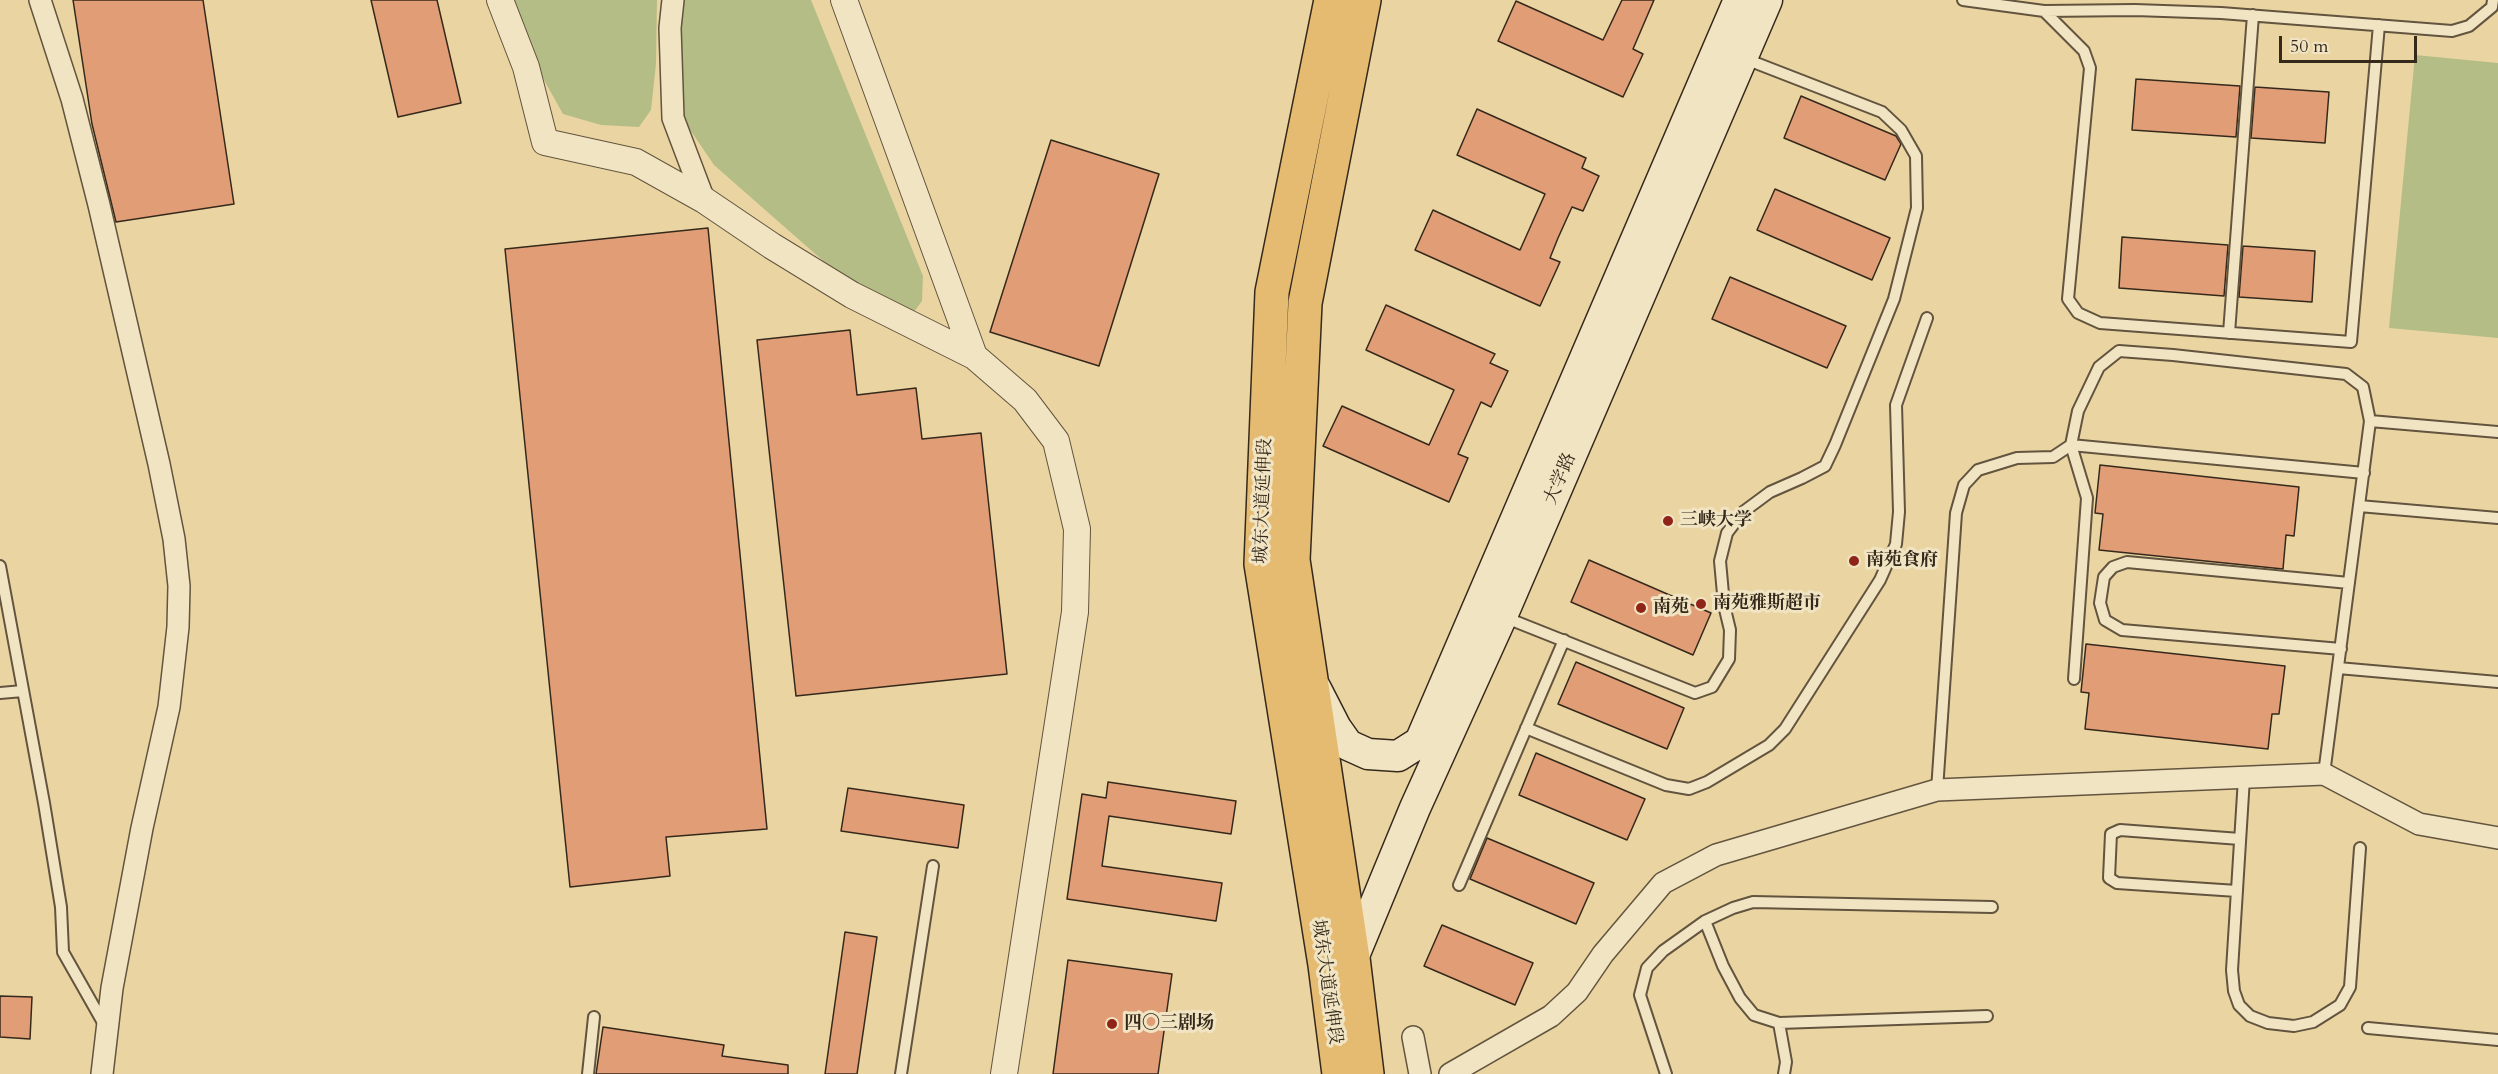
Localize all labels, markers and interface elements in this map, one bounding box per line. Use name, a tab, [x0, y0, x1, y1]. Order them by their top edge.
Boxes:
scale bar	[2282, 24, 2420, 62]
text: 50 m	[2290, 34, 2329, 59]
street label: 城东大道延伸段	[1251, 438, 1277, 564]
street label: 大学路	[1541, 450, 1581, 508]
place label: 三峡大学	[1680, 510, 1752, 532]
marker: 三峡大学	[1661, 514, 1675, 528]
place label: 南苑食府	[1866, 550, 1938, 572]
marker: 南苑食府	[1847, 554, 1861, 568]
place label: 南苑雅斯超市	[1713, 593, 1821, 615]
place label: 南苑	[1653, 597, 1689, 619]
marker: 南苑雅斯超市	[1694, 597, 1708, 611]
marker: 南苑	[1634, 601, 1648, 615]
street label: 城东大道延伸段	[1307, 918, 1345, 1046]
place label: 四〇三剧场	[1124, 1013, 1214, 1035]
marker: 四〇三剧场	[1105, 1017, 1119, 1031]

